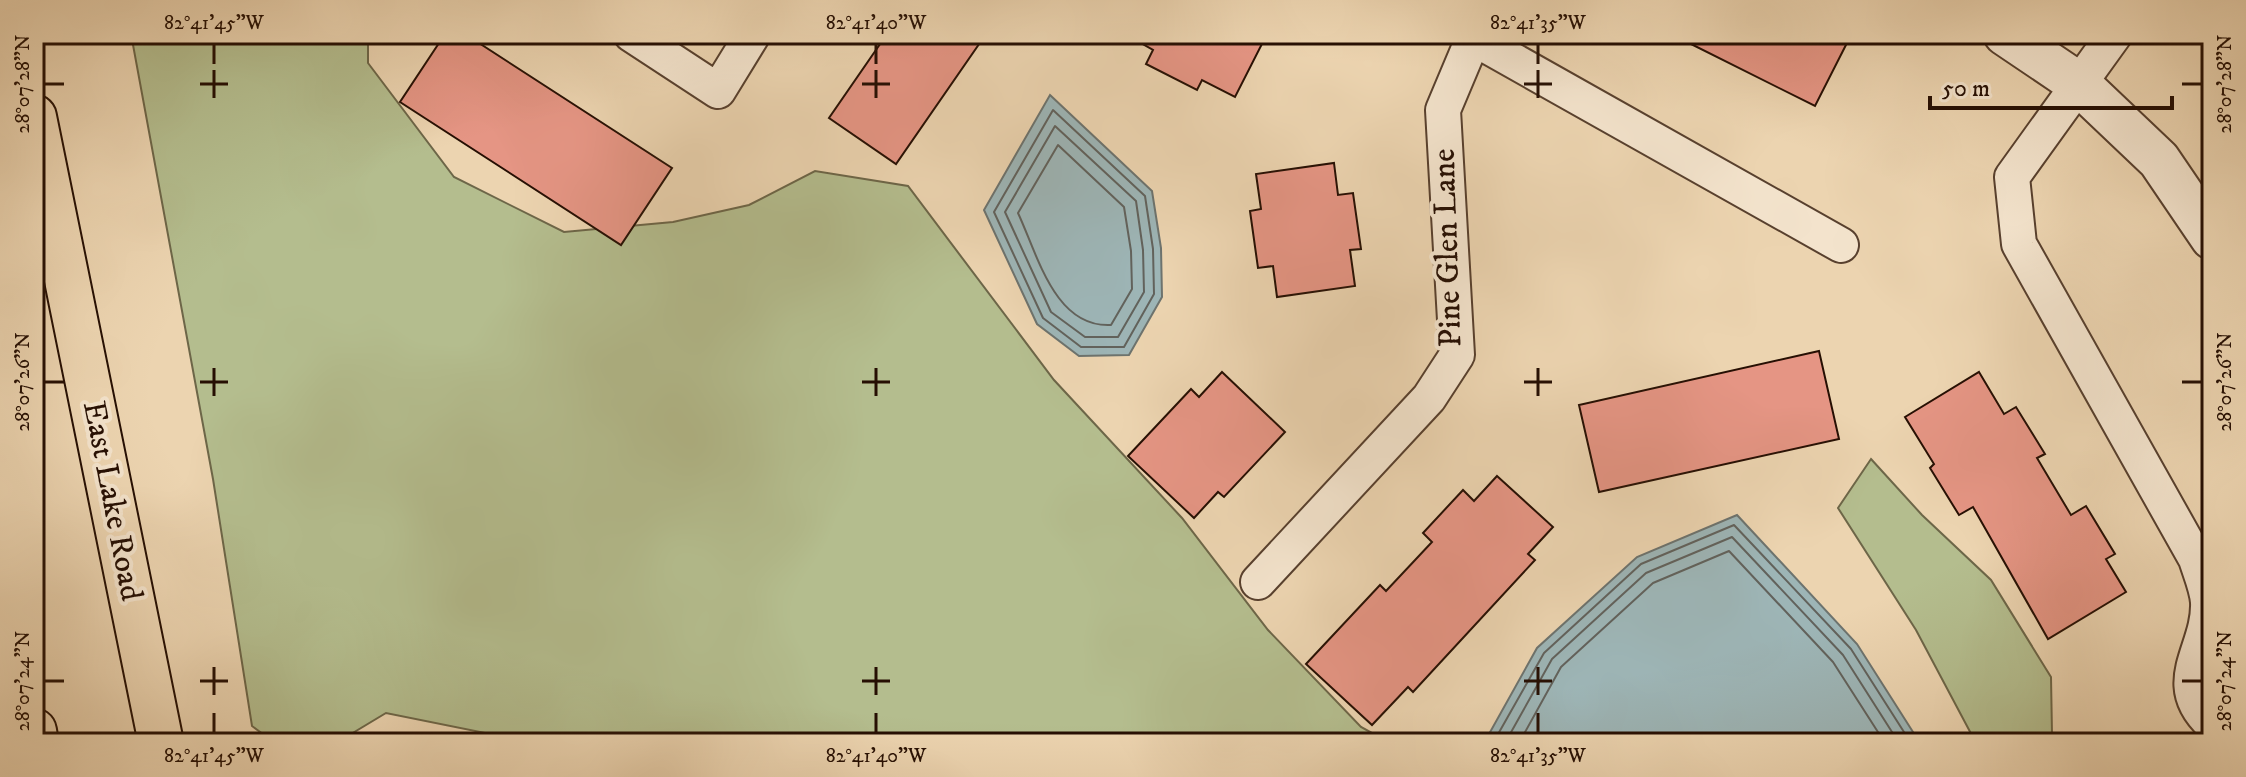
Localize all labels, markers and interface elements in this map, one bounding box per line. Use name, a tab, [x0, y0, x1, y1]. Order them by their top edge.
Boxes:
text: 82°41'45"W	[164, 11, 265, 36]
text: 82°41'40"W	[826, 11, 927, 36]
text: 82°41'35"W	[1490, 11, 1587, 36]
text: 28°07'28"N	[11, 35, 36, 133]
text: 28°07'28"N	[2213, 35, 2238, 133]
scale bar	[1930, 60, 2172, 110]
text: 50 m	[1942, 74, 1990, 104]
street label: Pine Glen Lane	[1425, 148, 1471, 348]
text: 28°07'26"N	[11, 332, 36, 432]
text: 28°07'26"N	[2213, 332, 2238, 432]
street label: East Lake Road	[73, 398, 151, 604]
text: 28°07'24"N	[11, 631, 36, 731]
text: 28°07'24"N	[2213, 631, 2238, 731]
text: 82°41'45"W	[164, 744, 265, 769]
text: 82°41'40"W	[826, 744, 927, 769]
text: 82°41'35"W	[1490, 744, 1587, 769]

